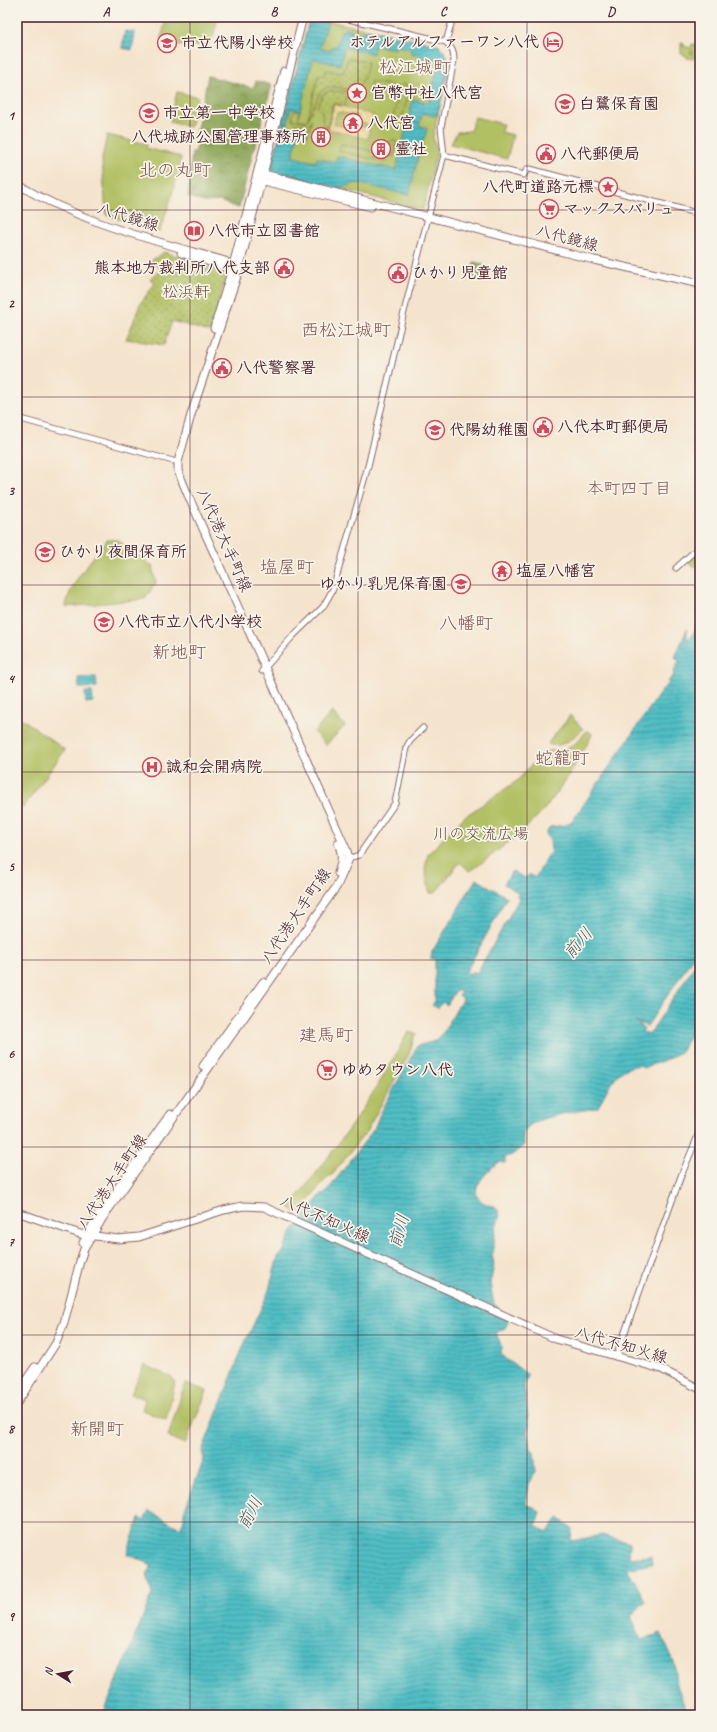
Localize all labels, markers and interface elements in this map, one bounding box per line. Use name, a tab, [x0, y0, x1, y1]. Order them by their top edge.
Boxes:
text: A	[103, 4, 111, 20]
text: B	[271, 4, 279, 20]
text: C	[440, 4, 448, 20]
text: D	[607, 4, 616, 20]
hotel icon: ホテルアルファーワン八代	[542, 31, 564, 53]
school or university icon: 市立代陽小学校	[156, 32, 178, 54]
place label: ホテルアルファーワン八代	[349, 32, 539, 52]
place label: 市立代陽小学校	[181, 33, 293, 53]
district label: 松江城町	[379, 56, 451, 78]
place icon: 官幣中社八代宮	[346, 82, 368, 104]
place label: 官幣中社八代宮	[371, 83, 483, 103]
school or university icon: 白鷺保育園	[554, 93, 576, 115]
place label: 白鷺保育園	[579, 94, 659, 114]
school or university icon: 市立第一中学校	[138, 102, 160, 124]
place label: 市立第一中学校	[163, 103, 275, 123]
text: 1	[8, 108, 16, 124]
temple icon: 八代宮	[342, 112, 364, 134]
place label: 八代宮	[367, 113, 415, 133]
building icon: 八代城跡公園管理事務所	[310, 126, 332, 148]
place label: 八代城跡公園管理事務所	[131, 127, 307, 147]
building icon: 霊社	[370, 138, 392, 160]
place label: 霊社	[395, 139, 427, 159]
public building icon: 八代郵便局	[535, 143, 557, 165]
place label: 八代郵便局	[560, 144, 640, 164]
district label: 北の丸町	[139, 159, 211, 181]
place icon: 八代町道路元標	[597, 176, 619, 198]
place label: 八代町道路元標	[482, 177, 594, 197]
street label: 八代鏡線	[94, 198, 162, 236]
supermarket icon: マックスバリュ	[538, 198, 560, 220]
place label: マックスバリュ	[563, 199, 675, 219]
library icon: 八代市立図書館	[183, 220, 205, 242]
street label: 八代鏡線	[533, 220, 601, 256]
place label: 八代市立図書館	[208, 221, 320, 241]
public building icon: 熊本地方裁判所八代支部	[273, 257, 295, 279]
place label: 熊本地方裁判所八代支部	[94, 258, 270, 278]
public building icon: ひかり児童館	[387, 262, 409, 284]
place label: ひかり児童館	[412, 263, 508, 283]
park label: 松浜軒	[162, 282, 210, 302]
text: 2	[8, 296, 15, 312]
district label: 西松江城町	[301, 319, 391, 341]
public building icon: 八代警察署	[211, 357, 233, 379]
place label: 八代警察署	[236, 358, 316, 378]
public building icon: 八代本町郵便局	[532, 416, 554, 438]
place label: 八代本町郵便局	[557, 417, 669, 437]
school or university icon: 代陽幼稚園	[424, 419, 446, 441]
place label: 代陽幼稚園	[449, 420, 529, 440]
district label: 本町四丁目	[587, 478, 672, 499]
text: 3	[8, 483, 15, 499]
street label: 八代港大手町線	[192, 485, 256, 595]
school or university icon: ひかり夜間保育所	[34, 541, 56, 563]
place label: ひかり夜間保育所	[59, 542, 187, 562]
district label: 塩屋町	[260, 556, 314, 578]
temple icon: 塩屋八幡宮	[491, 560, 513, 582]
place label: 塩屋八幡宮	[516, 561, 596, 581]
school or university icon: ゆかり乳児保育園	[450, 573, 472, 595]
place label: ゆかり乳児保育園	[319, 574, 447, 594]
school or university icon: 八代市立八代小学校	[93, 611, 115, 633]
place label: 八代市立八代小学校	[118, 612, 262, 632]
district label: 八幡町	[439, 612, 493, 634]
district label: 新地町	[152, 641, 206, 663]
text: 4	[8, 671, 16, 687]
district label: 蛇籠町	[535, 747, 589, 769]
hospital icon: 誠和会開病院	[141, 756, 163, 778]
place label: 誠和会開病院	[166, 757, 262, 777]
park label: 川の交流広場	[433, 824, 529, 844]
text: 5	[8, 859, 15, 875]
street label: 八代港大手町線	[256, 864, 336, 968]
water label: 前川	[559, 923, 597, 963]
district label: 建馬町	[299, 1024, 353, 1046]
text: 6	[8, 1046, 15, 1062]
supermarket icon: ゆめタウン八代	[316, 1059, 338, 1081]
place label: ゆめタウン八代	[341, 1060, 453, 1080]
street label: 八代港大手町線	[72, 1130, 152, 1234]
street label: 八代不知火線	[277, 1190, 373, 1248]
water label: 前川	[384, 1212, 414, 1250]
text: 7	[8, 1234, 15, 1250]
street label: 八代不知火線	[572, 1322, 670, 1368]
district label: 新開町	[70, 1418, 124, 1440]
text: 8	[8, 1421, 16, 1437]
water label: 前川	[233, 1493, 267, 1533]
text: 9	[8, 1609, 15, 1625]
north arrow	[38, 1654, 78, 1694]
text: N	[41, 1665, 56, 1677]

